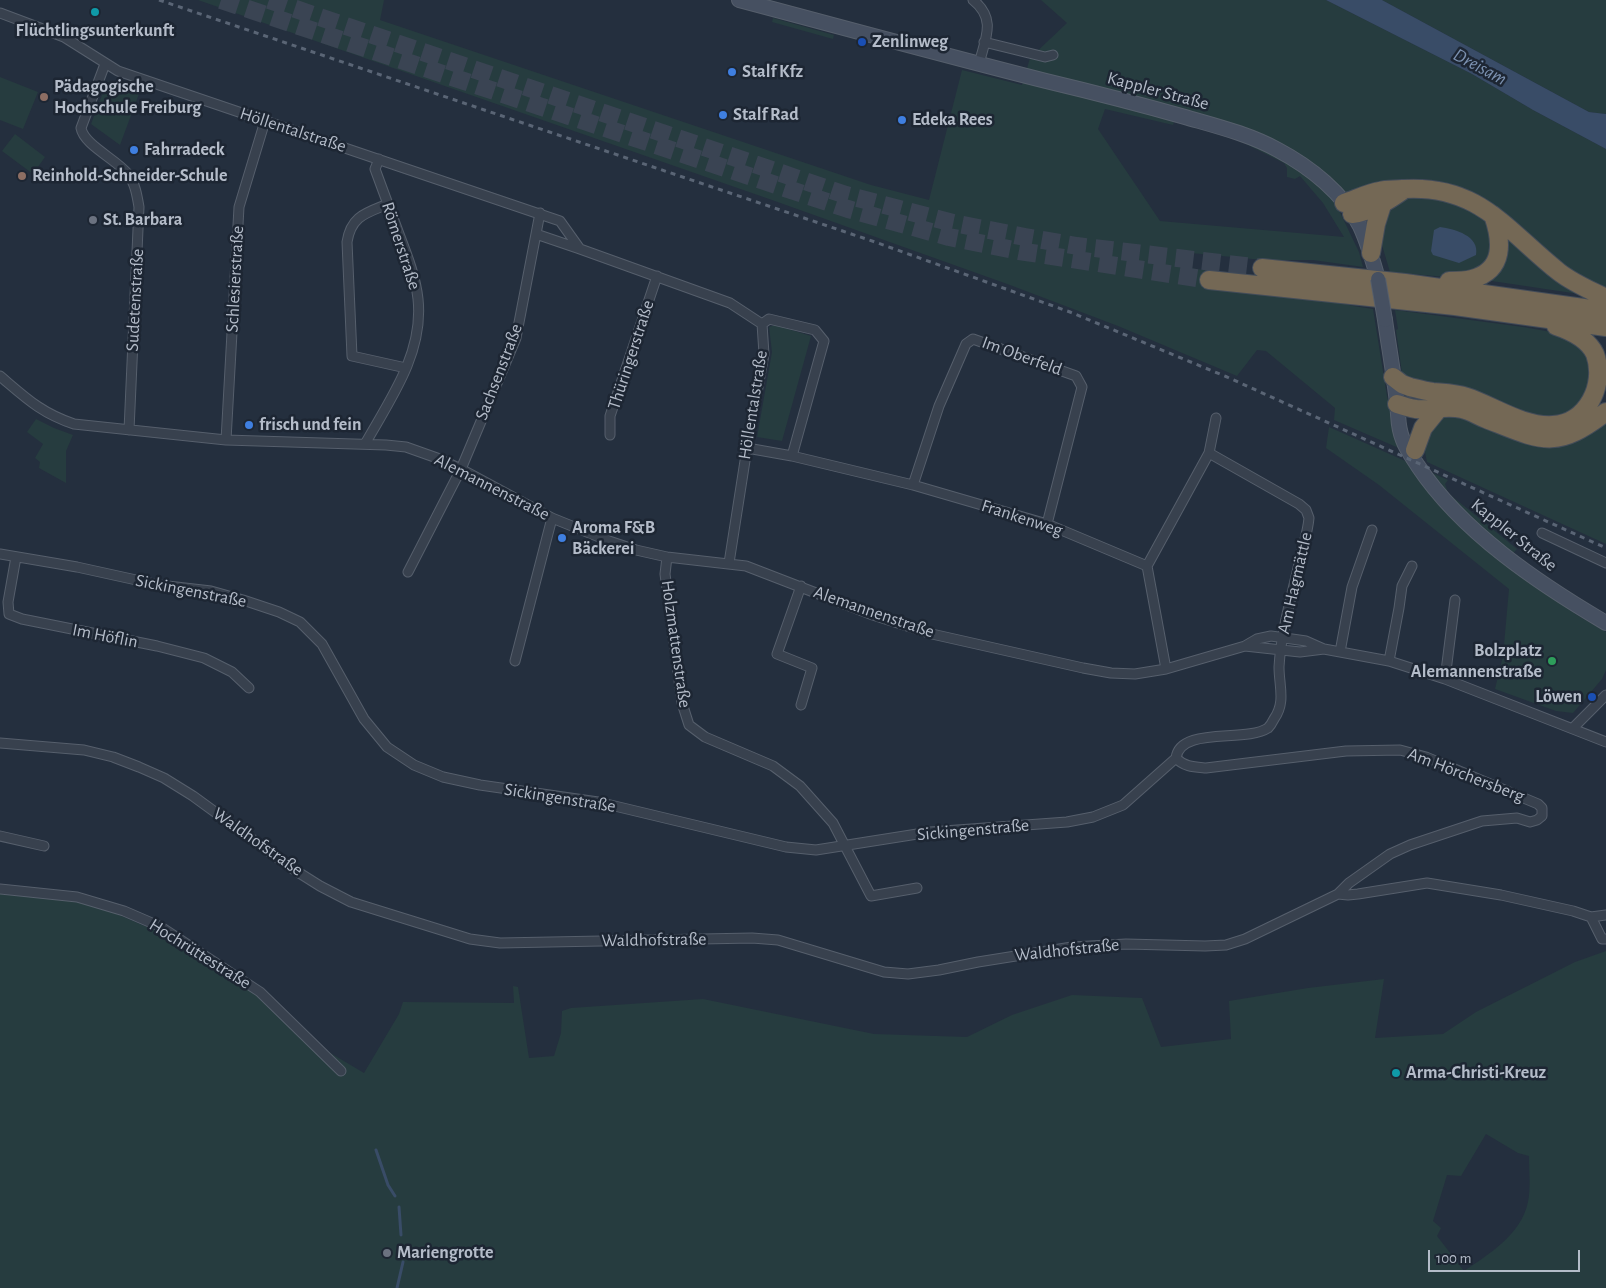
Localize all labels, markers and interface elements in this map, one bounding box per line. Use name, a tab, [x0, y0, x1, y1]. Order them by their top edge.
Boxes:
marker: Flüchtlingsunterkunft	[89, 6, 101, 18]
place label: Flüchtlingsunterkunft	[16, 20, 174, 42]
place label: Zenlinweg	[872, 31, 948, 53]
marker: Zenlinweg	[856, 36, 868, 48]
water label: Dreisam	[1449, 44, 1511, 90]
place label: Stalf Kfz	[742, 61, 803, 83]
marker: Stalf Kfz	[726, 66, 738, 78]
street label: Kappler Straße	[1105, 67, 1211, 115]
place label: Pädagogische Hochschule Freiburg	[54, 76, 201, 118]
marker: Pädagogische Hochschule Freiburg	[38, 91, 50, 103]
street label: Höllentalstraße	[237, 103, 349, 157]
place label: Stalf Rad	[733, 104, 799, 126]
marker: Stalf Rad	[717, 109, 729, 121]
place label: Edeka Rees	[912, 109, 993, 131]
marker: Edeka Rees	[896, 114, 908, 126]
place label: Fahrradeck	[144, 139, 225, 161]
marker: Fahrradeck	[128, 144, 140, 156]
place label: Reinhold-Schneider-Schule	[32, 165, 228, 187]
marker: Reinhold-Schneider-Schule	[16, 170, 28, 182]
street label: Römerstraße	[377, 199, 425, 293]
place label: St. Barbara	[103, 209, 182, 231]
marker: St. Barbara	[87, 214, 99, 226]
street label: Schlesierstraße	[221, 225, 249, 333]
street label: Sudetenstraße	[122, 248, 148, 352]
street label: Thüringerstraße	[603, 297, 659, 413]
street label: Sachsenstraße	[471, 321, 527, 423]
street label: Im Oberfeld	[979, 331, 1065, 381]
street label: Höllentalstraße	[734, 349, 772, 461]
place label: frisch und fein	[259, 414, 361, 436]
marker: frisch und fein	[243, 419, 255, 431]
street label: Alemannenstraße	[431, 449, 553, 525]
street label: Kappler Straße	[1467, 494, 1561, 576]
street label: Frankenweg	[979, 495, 1065, 541]
place label: Aroma F&B Bäckerei	[572, 517, 655, 560]
street label: Am Hagmättle	[1273, 530, 1317, 636]
marker: Aroma F&B Bäckerei	[556, 532, 568, 544]
street label: Sickingenstraße	[134, 570, 248, 612]
street label: Holzmattenstraße	[656, 579, 696, 709]
street label: Alemannenstraße	[811, 581, 937, 643]
street label: Im Höflin	[70, 619, 140, 653]
place label: Bolzplatz Alemannenstraße	[1411, 640, 1542, 682]
marker: Bolzplatz Alemannenstraße	[1546, 655, 1558, 667]
place label: Löwen	[1535, 686, 1582, 708]
marker: Löwen	[1586, 691, 1598, 703]
street label: Am Hörchersberg	[1405, 743, 1527, 807]
street label: Sickingenstraße	[503, 779, 617, 817]
street label: Waldhofstraße	[209, 803, 307, 881]
street label: Sickingenstraße	[916, 814, 1030, 846]
street label: Hochrüttestraße	[145, 914, 255, 994]
street label: Waldhofstraße	[601, 928, 707, 952]
street label: Waldhofstraße	[1014, 934, 1120, 966]
place label: Arma-Christi-Kreuz	[1406, 1062, 1546, 1084]
marker: Arma-Christi-Kreuz	[1390, 1067, 1402, 1079]
scale bar	[1431, 1240, 1584, 1272]
place label: Mariengrotte	[397, 1242, 493, 1264]
marker: Mariengrotte	[381, 1247, 393, 1259]
text: 100 m	[1436, 1251, 1471, 1266]

